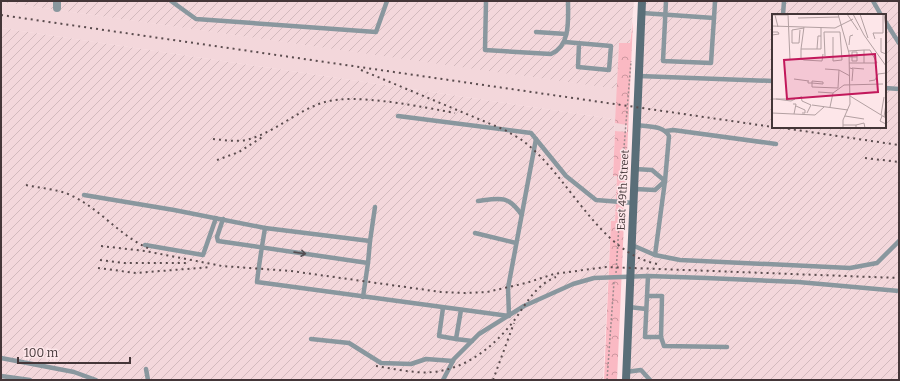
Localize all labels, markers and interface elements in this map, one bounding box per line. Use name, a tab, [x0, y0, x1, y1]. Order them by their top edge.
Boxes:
inset map	[772, 14, 886, 128]
street label: East 49th Street	[614, 149, 632, 231]
one-way arrow	[293, 249, 306, 257]
scale bar	[18, 339, 130, 365]
text: 100 m	[24, 346, 59, 360]

